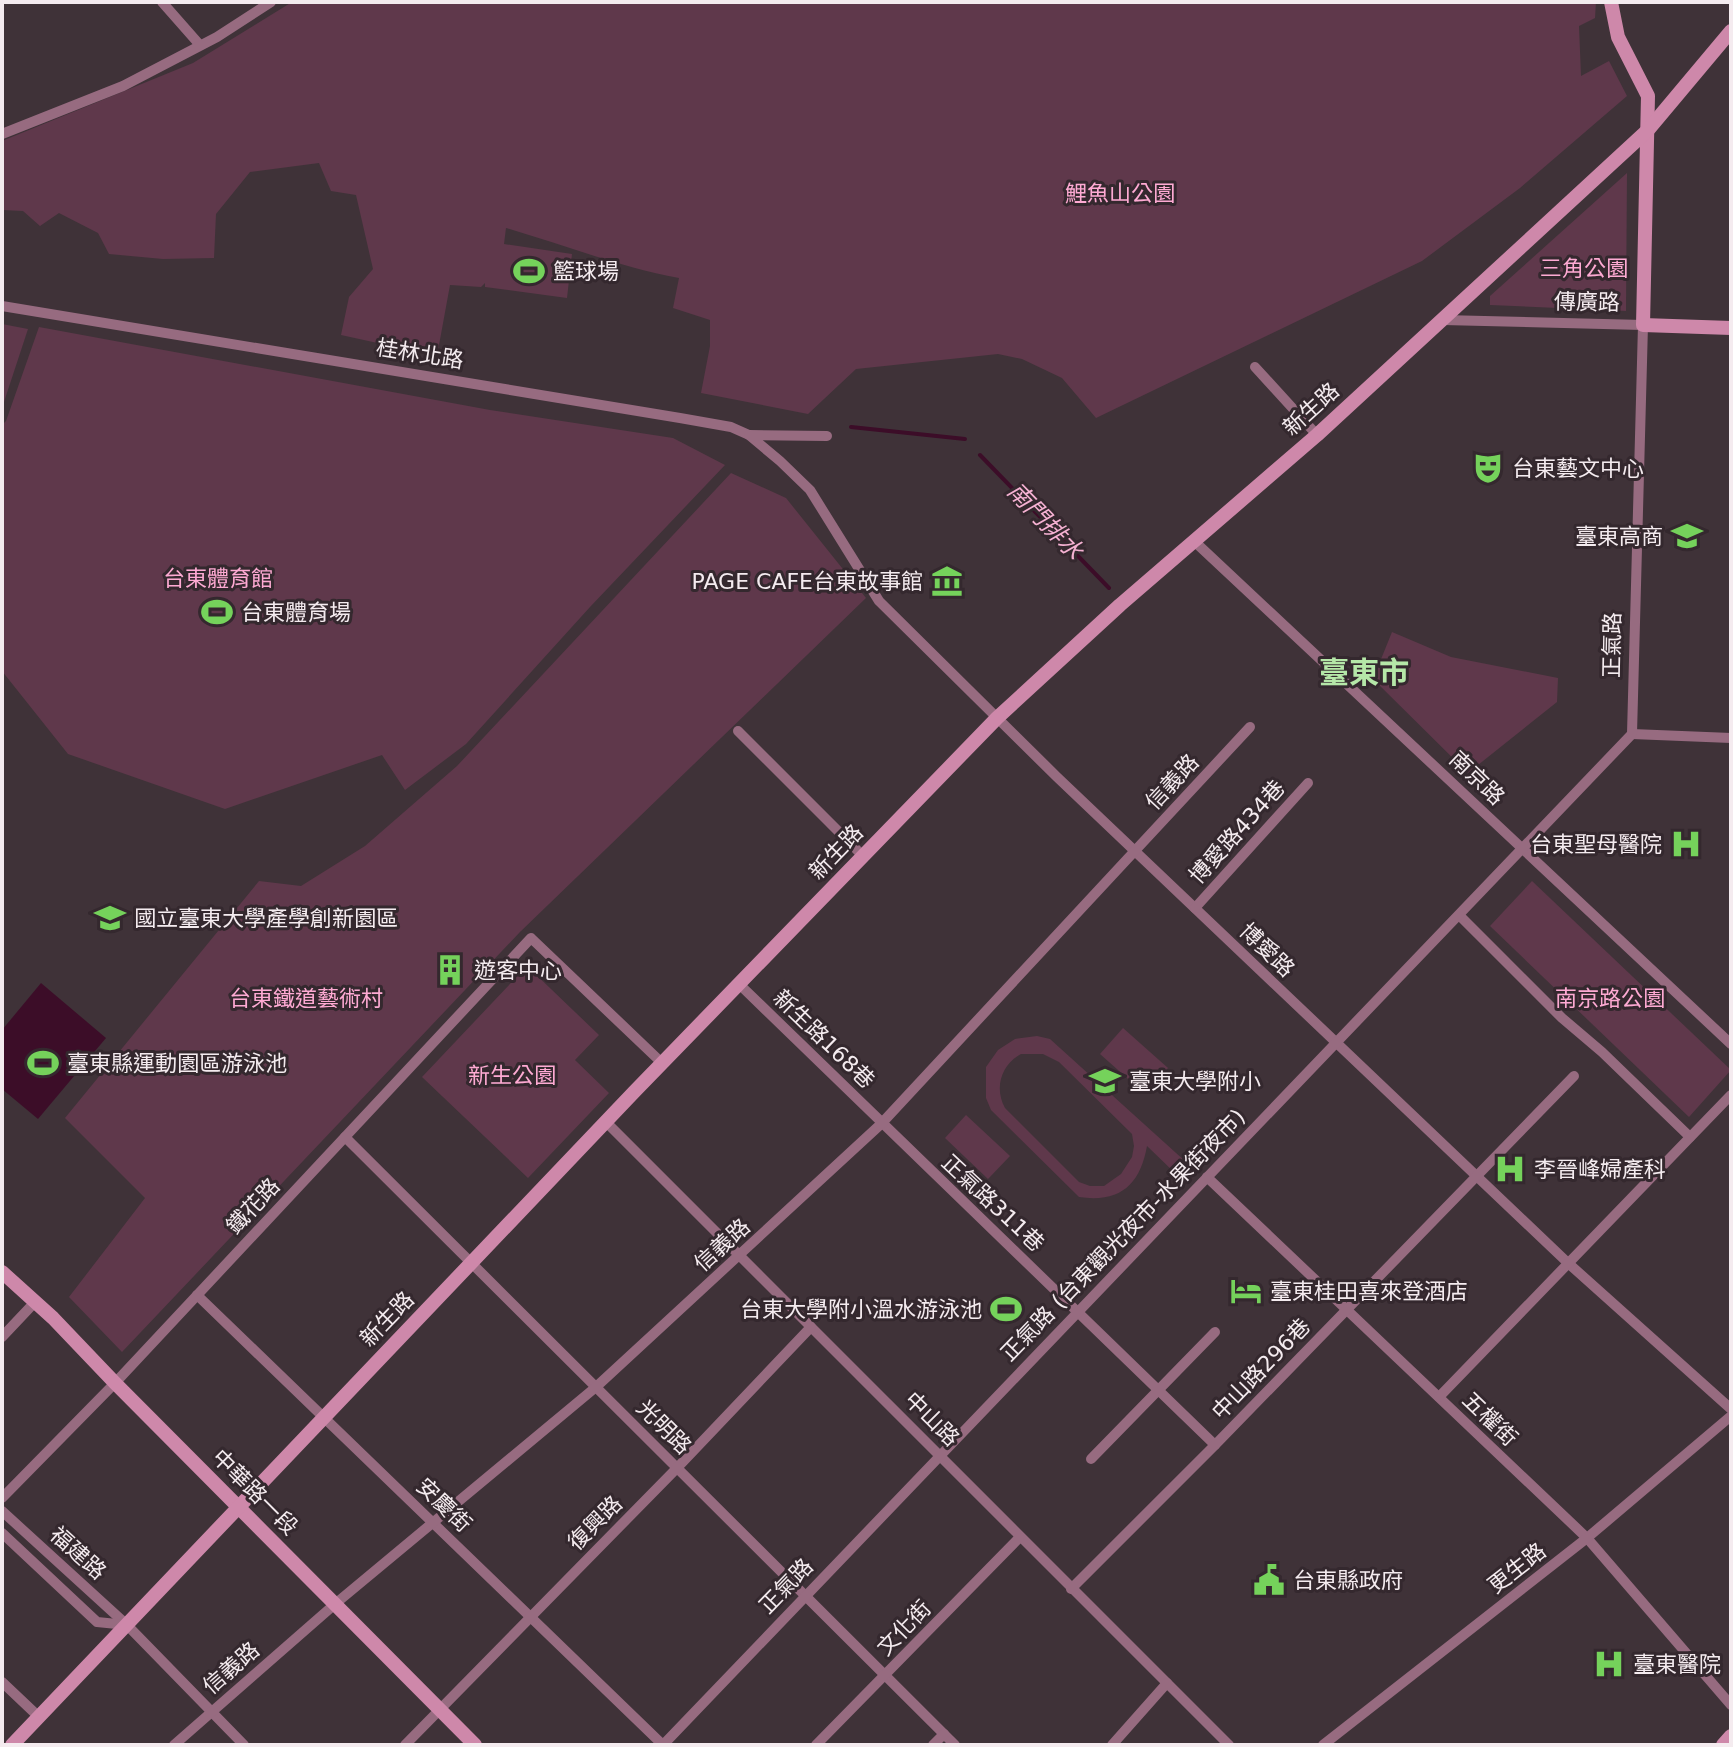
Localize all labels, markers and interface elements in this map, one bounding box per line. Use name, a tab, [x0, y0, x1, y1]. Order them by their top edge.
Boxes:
park label: 鯉魚山公園	[1065, 181, 1175, 206]
sports icon: 籃球場	[512, 254, 546, 288]
park label: 三角公園	[1540, 256, 1628, 281]
place label: 籃球場	[553, 259, 619, 284]
street label: 傳廣路	[1554, 289, 1620, 315]
street label: 桂林北路	[375, 335, 465, 373]
street label: 新生路	[1278, 378, 1344, 440]
theatre icon: 台東藝文中心	[1471, 451, 1505, 485]
place label: 台東藝文中心	[1512, 456, 1644, 481]
water label: 南門排水	[1002, 477, 1089, 566]
school or university icon: 臺東高商	[1670, 519, 1704, 553]
place label: 臺東高商	[1575, 524, 1663, 549]
museum icon: PAGE CAFE台東故事館	[930, 564, 964, 598]
park label: 台東體育館	[163, 566, 273, 591]
place label: PAGE CAFE台東故事館	[692, 569, 923, 594]
sports icon: 台東體育場	[200, 595, 234, 629]
place label: 台東體育場	[241, 600, 351, 625]
street label: 正氣路	[1599, 612, 1625, 678]
district label: 臺東市	[1319, 655, 1409, 690]
street label: 南京路	[1445, 746, 1509, 810]
street label: 信義路	[1140, 749, 1204, 815]
street label: 博愛路434巷	[1184, 775, 1290, 889]
street label: 新生路	[804, 820, 868, 884]
hospital icon: 台東聖母醫院	[1669, 827, 1703, 861]
place label: 台東聖母醫院	[1530, 832, 1662, 857]
school or university icon: 國立臺東大學產學創新園區	[93, 901, 127, 935]
place label: 國立臺東大學產學創新園區	[134, 906, 398, 931]
street label: 博愛路	[1235, 918, 1299, 982]
building icon: 遊客中心	[433, 953, 467, 987]
place label: 遊客中心	[474, 958, 562, 983]
street label: 新生路168巷	[769, 985, 879, 1093]
park label: 台東鐵道藝術村	[229, 986, 383, 1011]
park label: 南京路公園	[1555, 986, 1665, 1011]
sports icon: 臺東縣運動園區游泳池	[26, 1046, 60, 1080]
place label: 臺東縣運動園區游泳池	[67, 1051, 287, 1076]
park label: 新生公園	[468, 1063, 556, 1088]
school or university icon: 臺東大學附小	[1088, 1064, 1122, 1098]
place label: 臺東大學附小	[1129, 1069, 1261, 1094]
street label: 正氣路 (台東觀光夜市-水果街夜市)	[996, 1104, 1250, 1366]
street label: 正氣路311巷	[937, 1150, 1049, 1256]
hospital icon: 李晉峰婦產科	[1493, 1152, 1527, 1186]
place label: 李晉峰婦產科	[1534, 1157, 1666, 1182]
street label: 鐵花路	[221, 1173, 285, 1239]
street label: 信義路	[689, 1214, 755, 1276]
hotel icon: 臺東桂田喜來登酒店	[1229, 1274, 1263, 1308]
place label: 臺東桂田喜來登酒店	[1270, 1279, 1468, 1304]
street label: 新生路	[355, 1287, 419, 1351]
sports icon: 台東大學附小溫水游泳池	[989, 1292, 1023, 1326]
place label: 台東大學附小溫水游泳池	[740, 1297, 982, 1322]
street label: 中山路296巷	[1207, 1314, 1315, 1424]
street label: 中山路	[900, 1387, 964, 1451]
street label: 五權街	[1458, 1387, 1522, 1451]
street label: 光明路	[632, 1395, 696, 1459]
street label: 中華路一段	[207, 1444, 303, 1540]
street label: 安慶街	[412, 1473, 476, 1537]
street label: 復興路	[563, 1491, 627, 1555]
street label: 福建路	[45, 1522, 111, 1584]
street label: 更生路	[1483, 1538, 1551, 1598]
street label: 正氣路	[754, 1554, 818, 1618]
public building icon: 台東縣政府	[1252, 1563, 1286, 1597]
place label: 台東縣政府	[1293, 1568, 1403, 1593]
street label: 文化街	[872, 1596, 936, 1660]
street label: 信義路	[198, 1637, 264, 1699]
hospital icon: 臺東醫院	[1592, 1647, 1626, 1681]
place label: 臺東醫院	[1633, 1652, 1721, 1677]

